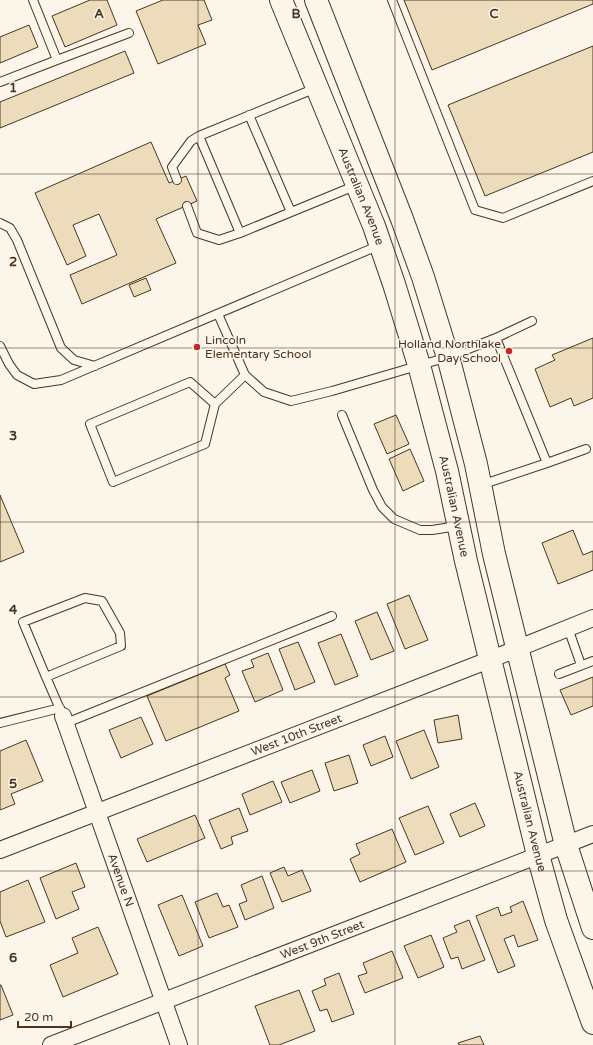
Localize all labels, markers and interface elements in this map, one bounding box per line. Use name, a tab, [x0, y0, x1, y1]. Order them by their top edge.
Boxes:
text: A	[94, 6, 104, 22]
text: B	[291, 6, 301, 22]
text: C	[489, 6, 499, 22]
text: 1	[9, 80, 17, 96]
street label: Australian Avenue	[335, 145, 387, 247]
text: 2	[9, 254, 17, 270]
place label: Lincoln Elementary School	[205, 333, 312, 361]
place label: Holland Northlake Day School	[398, 337, 501, 365]
marker: Lincoln Elementary School	[192, 342, 202, 352]
marker: Holland Northlake Day School	[504, 346, 514, 356]
text: 3	[9, 428, 17, 444]
street label: Australian Avenue	[436, 454, 472, 559]
text: 4	[9, 602, 18, 618]
street label: West 10th Street	[249, 711, 344, 759]
street label: Australian Avenue	[511, 769, 549, 874]
text: 5	[9, 776, 17, 792]
street label: Avenue N	[105, 851, 137, 909]
street label: West 9th Street	[278, 917, 366, 962]
text: 6	[9, 950, 17, 966]
scale bar	[18, 1003, 71, 1029]
text: 20 m	[24, 1010, 53, 1024]

